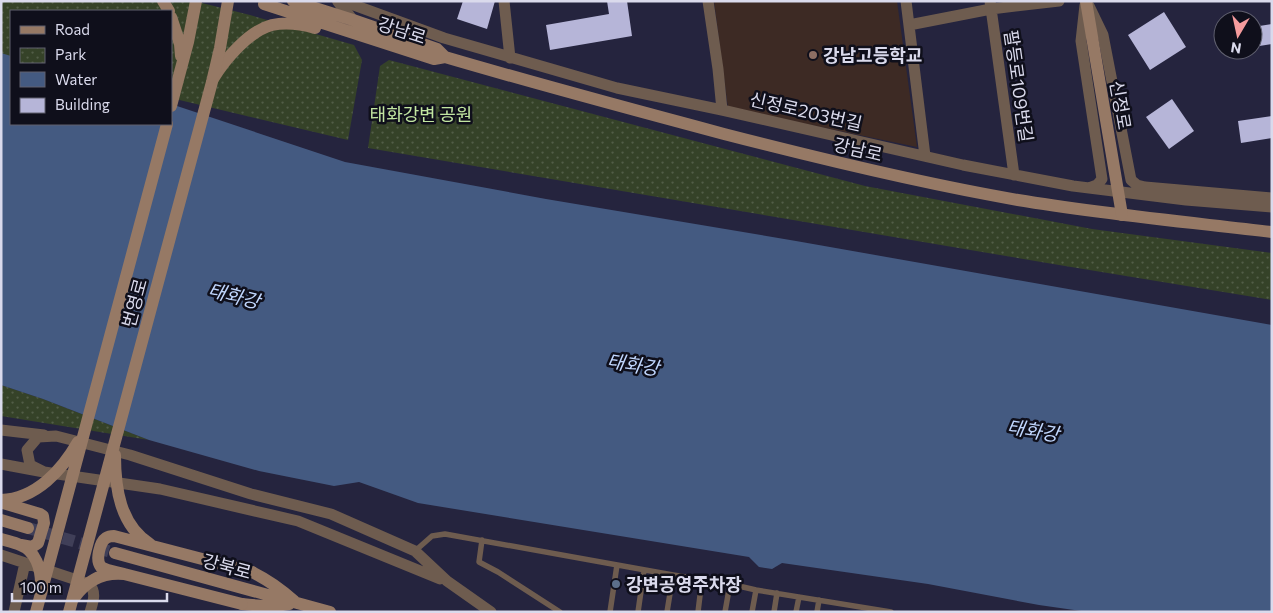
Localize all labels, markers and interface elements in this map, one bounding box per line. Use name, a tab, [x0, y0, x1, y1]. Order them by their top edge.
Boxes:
legend	[10, 10, 172, 125]
north arrow	[1213, 10, 1263, 60]
street label: 강남로	[375, 12, 429, 48]
text: Road	[55, 20, 90, 38]
street label: 팔등로109번길	[1000, 28, 1038, 144]
text: N	[1229, 39, 1242, 58]
place label: 강남고등학교	[823, 44, 922, 66]
text: Park	[55, 45, 86, 63]
marker: 강남고등학교	[807, 49, 819, 61]
text: Water	[55, 70, 97, 88]
street label: 신정로	[1106, 79, 1136, 131]
street label: 신정로203번길	[748, 87, 864, 135]
text: Building	[55, 95, 110, 113]
park label: 태화강변 공원	[370, 103, 472, 125]
street label: 강남로	[831, 133, 885, 165]
street label: 번영로	[117, 276, 151, 330]
water label: 태화강	[206, 277, 265, 313]
water label: 태화강	[605, 349, 663, 380]
water label: 태화강	[1005, 415, 1063, 446]
street label: 강북로	[200, 549, 254, 583]
scale bar	[12, 570, 168, 602]
place label: 강변공영주차장	[626, 573, 742, 595]
text: 100 m	[20, 578, 62, 596]
marker: 강변공영주차장	[610, 578, 622, 590]

